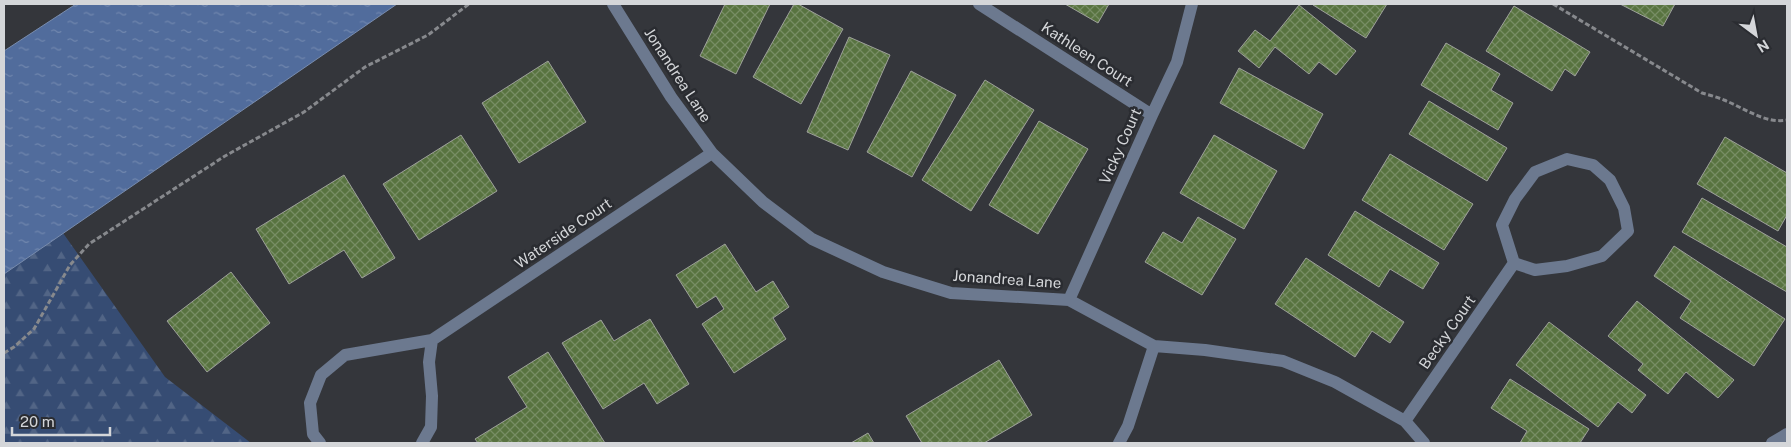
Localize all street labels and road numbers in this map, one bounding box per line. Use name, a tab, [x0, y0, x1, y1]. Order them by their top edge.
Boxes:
street label: Kathleen Court	[1038, 18, 1136, 90]
street label: Jonandrea Lane	[641, 25, 715, 125]
street label: Vicky Court	[1096, 105, 1144, 187]
street label: Waterside Court	[511, 194, 615, 272]
street label: Jonandrea Lane	[952, 267, 1062, 291]
street label: Becky Court	[1415, 292, 1479, 372]

